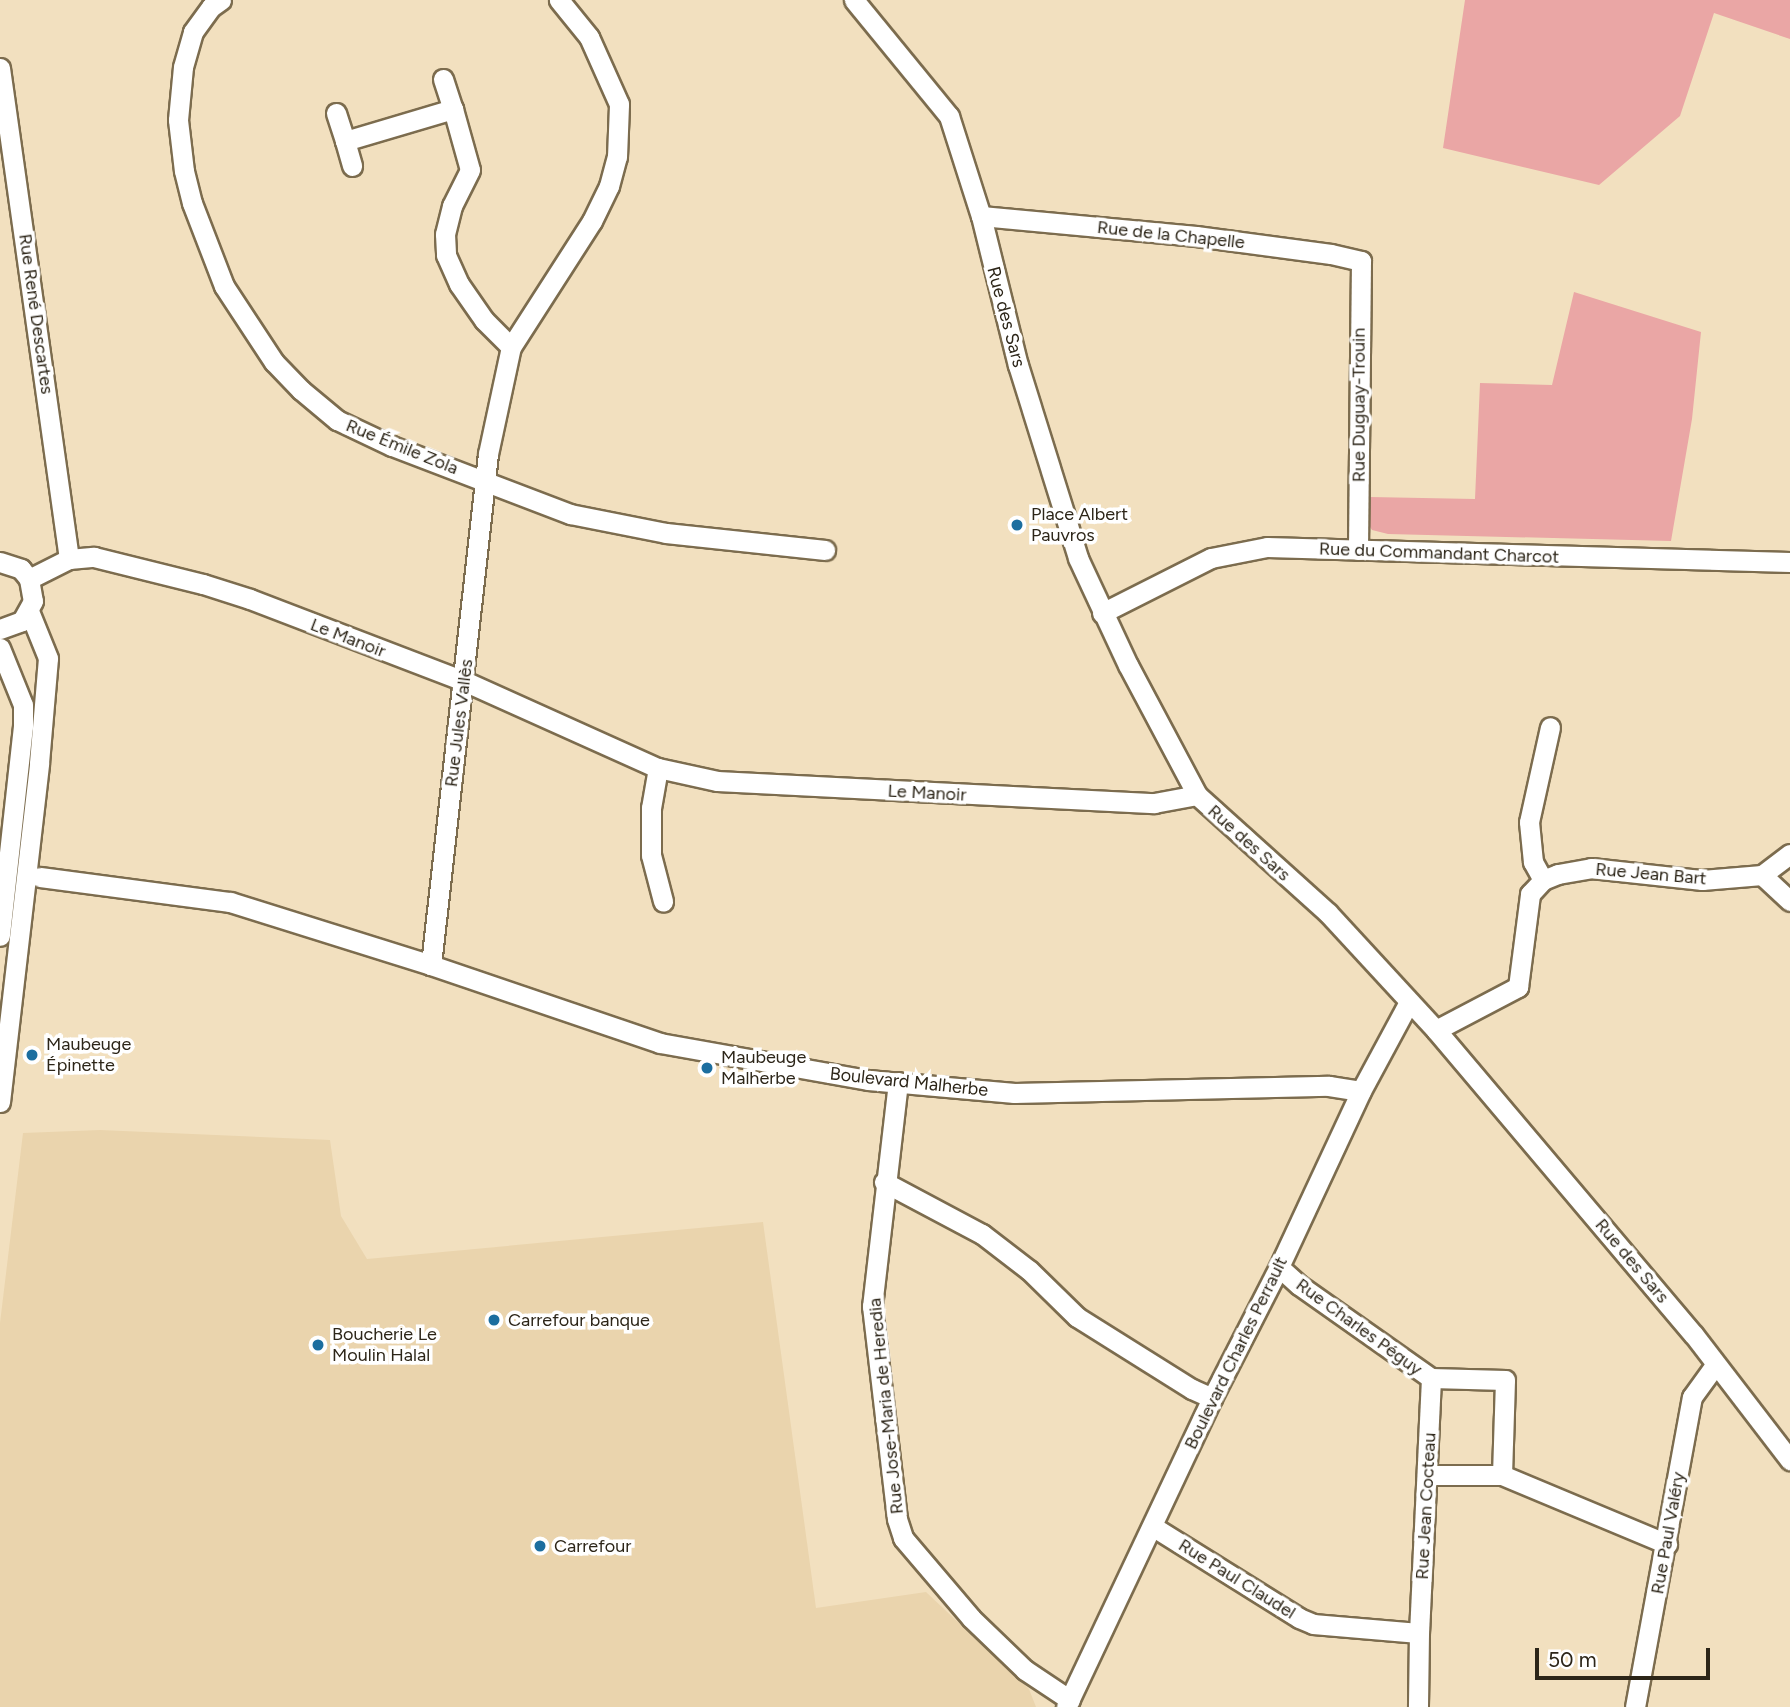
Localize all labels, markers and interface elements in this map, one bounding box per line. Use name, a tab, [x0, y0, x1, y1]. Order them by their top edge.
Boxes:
street label: Rue de la Chapelle	[1096, 217, 1246, 253]
street label: Rue René Descartes	[14, 232, 58, 396]
street label: Rue des Sars	[982, 264, 1030, 370]
street label: Rue Duguay-Trouin	[1348, 328, 1370, 482]
street label: Rue Émile Zola	[343, 415, 461, 479]
place label: Place Albert Pauvros	[1031, 504, 1128, 546]
marker: Place Albert Pauvros	[1009, 517, 1025, 533]
street label: Rue du Commandant Charcot	[1319, 538, 1559, 568]
street label: Le Manoir	[307, 614, 389, 662]
street label: Rue Jules Vallès	[440, 658, 478, 788]
street label: Le Manoir	[887, 780, 967, 806]
street label: Rue des Sars	[1203, 800, 1295, 886]
street label: Rue Jean Bart	[1595, 858, 1707, 890]
place label: Maubeuge Épinette	[46, 1034, 131, 1076]
marker: Maubeuge Épinette	[24, 1047, 40, 1063]
place label: Maubeuge Malherbe	[721, 1047, 806, 1090]
marker: Maubeuge Malherbe	[699, 1060, 715, 1076]
street label: Boulevard Malherbe	[829, 1063, 989, 1101]
street label: Rue des Sars	[1590, 1214, 1674, 1308]
street label: Boulevard Charles Perrault	[1180, 1253, 1292, 1453]
street label: Rue Charles Péguy	[1292, 1274, 1426, 1380]
street label: Rue Jose-Maria de Heredia	[864, 1297, 908, 1515]
place label: Carrefour banque	[508, 1309, 650, 1331]
marker: Carrefour banque	[486, 1312, 502, 1328]
place label: Boucherie Le Moulin Halal	[332, 1324, 437, 1366]
marker: Boucherie Le Moulin Halal	[310, 1337, 326, 1353]
street label: Rue Jean Cocteau	[1411, 1432, 1441, 1580]
street label: Rue Paul Valéry	[1647, 1470, 1689, 1596]
street label: Rue Paul Claudel	[1174, 1534, 1300, 1624]
place label: Carrefour	[554, 1535, 631, 1557]
marker: Carrefour	[532, 1538, 548, 1554]
scale bar	[1538, 1634, 1713, 1678]
text: 50 m	[1548, 1647, 1597, 1672]

